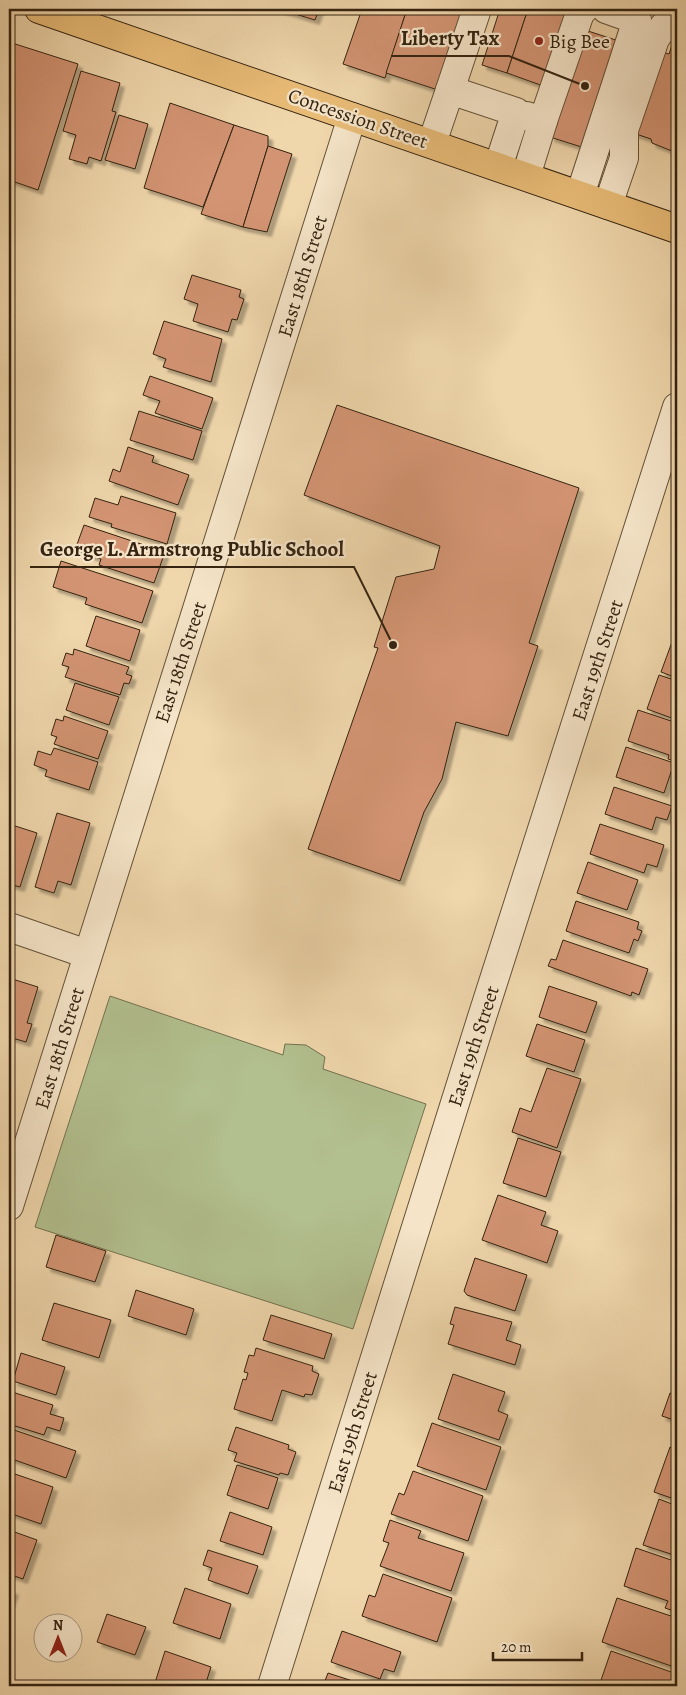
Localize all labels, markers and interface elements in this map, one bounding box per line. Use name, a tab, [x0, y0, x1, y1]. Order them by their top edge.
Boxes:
callout: Liberty Tax	[391, 20, 509, 56]
text: Liberty Tax	[401, 24, 500, 52]
place label: Big Bee	[549, 28, 610, 55]
marker: Big Bee	[533, 35, 545, 47]
street label: Concession Street	[284, 82, 432, 155]
street label: East 18th Street	[271, 211, 334, 340]
callout: George L. Armstrong Public School	[30, 531, 354, 567]
text: George L. Armstrong Public School	[40, 535, 344, 563]
street label: East 19th Street	[565, 596, 630, 724]
street label: East 18th Street	[148, 598, 213, 726]
street label: East 19th Street	[441, 982, 506, 1110]
street label: East 18th Street	[28, 983, 91, 1112]
street label: East 19th Street	[321, 1368, 384, 1496]
north arrow	[32, 1612, 82, 1662]
text: N	[53, 1616, 63, 1635]
scale bar	[493, 1630, 582, 1662]
text: 20 m	[501, 1637, 532, 1657]

